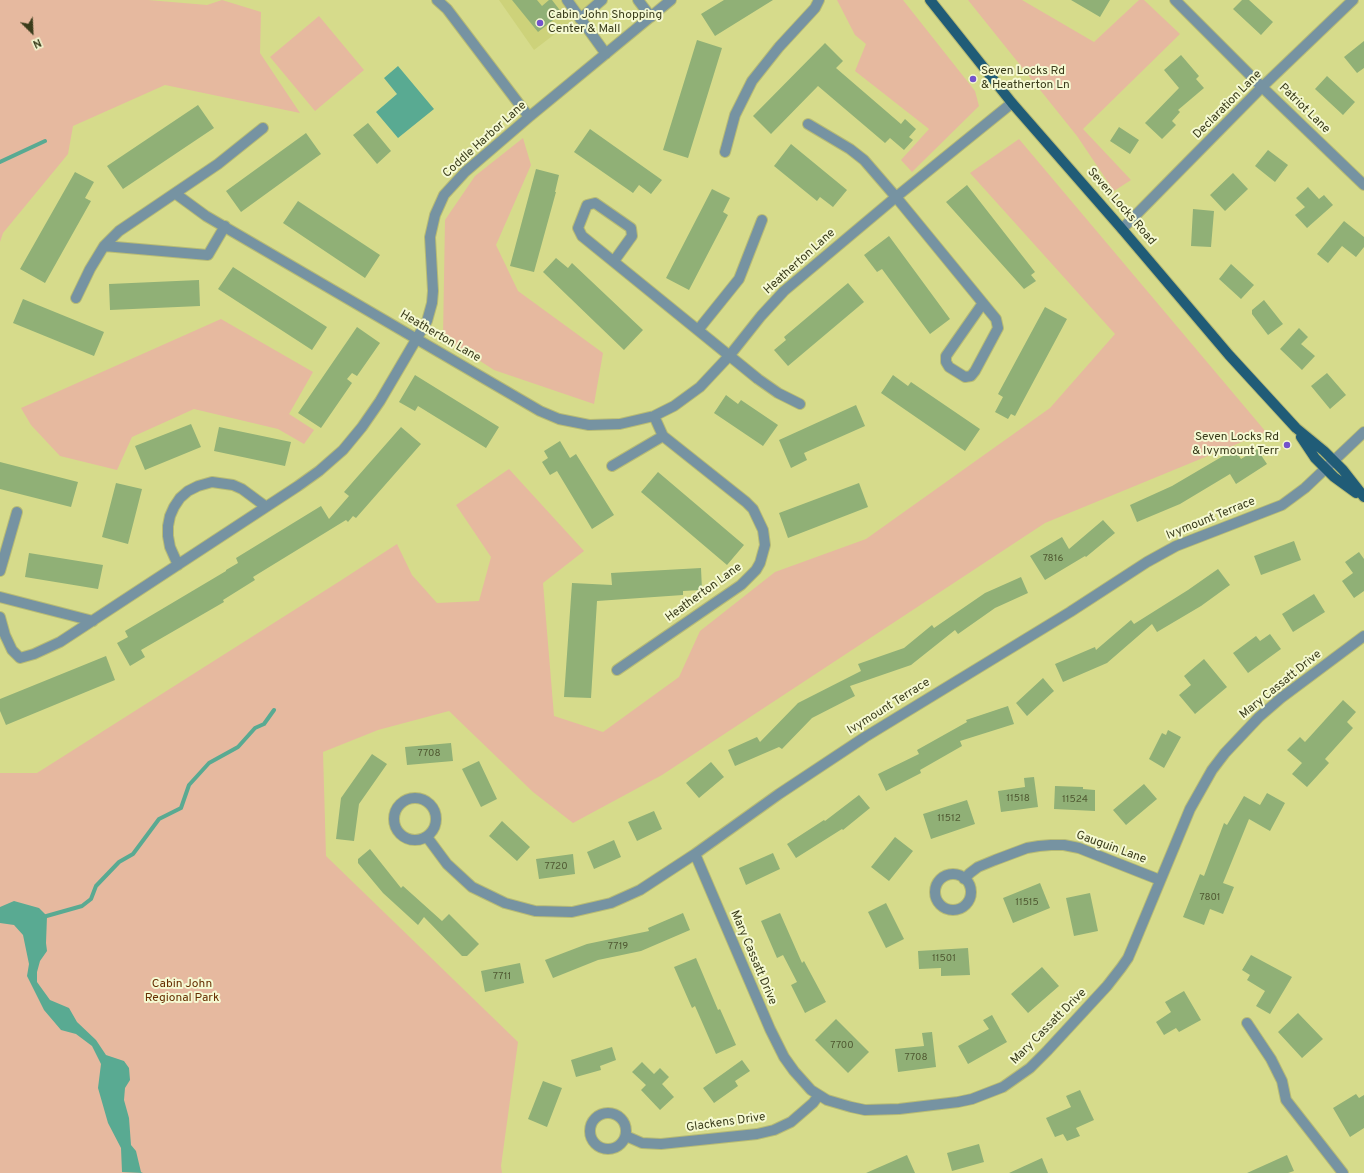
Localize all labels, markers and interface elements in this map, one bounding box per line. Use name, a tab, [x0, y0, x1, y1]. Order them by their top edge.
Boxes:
place label: Cabin John Shopping Center & Mall	[548, 9, 662, 37]
north arrow	[12, 12, 52, 52]
marker: Cabin John Shopping Center & Mall	[535, 18, 545, 28]
text: N	[30, 35, 43, 51]
place label: Seven Locks Rd & Heatherton Ln	[981, 65, 1070, 93]
street label: Declaration Lane	[1191, 68, 1265, 142]
marker: Seven Locks Rd & Heatherton Ln	[968, 74, 978, 84]
street label: Patriot Lane	[1275, 81, 1333, 137]
street label: Coddle Harbor Lane	[440, 99, 530, 181]
street label: Seven Locks Road	[1084, 166, 1158, 248]
street label: Heatherton Lane	[761, 226, 839, 298]
street label: Heatherton Lane	[397, 308, 483, 366]
place label: Seven Locks Rd & Ivymount Terr	[1192, 431, 1279, 459]
marker: Seven Locks Rd & Ivymount Terr	[1282, 440, 1292, 450]
street label: Ivymount Terrace	[1164, 495, 1258, 543]
house number: 7816	[1043, 553, 1063, 565]
street label: Heatherton Lane	[663, 560, 745, 626]
street label: Mary Cassatt Drive	[1237, 648, 1325, 722]
street label: Ivymount Terrace	[845, 676, 933, 738]
house number: 7708	[417, 748, 441, 760]
house number: 11518	[1006, 793, 1030, 805]
house number: 11524	[1062, 794, 1088, 806]
house number: 11512	[937, 813, 961, 825]
street label: Gauguin Lane	[1074, 829, 1148, 867]
house number: 7720	[544, 861, 568, 873]
house number: 7801	[1199, 892, 1221, 904]
house number: 11515	[1015, 897, 1039, 909]
street label: Mary Cassatt Drive	[727, 909, 779, 1007]
house number: 7719	[608, 941, 628, 953]
house number: 11501	[932, 953, 956, 965]
house number: 7711	[493, 971, 511, 983]
park label: Cabin John Regional Park	[145, 978, 219, 1006]
street label: Mary Cassatt Drive	[1008, 986, 1090, 1068]
house number: 7700	[830, 1040, 854, 1052]
house number: 7708	[904, 1052, 928, 1064]
street label: Glackens Drive	[685, 1110, 767, 1136]

